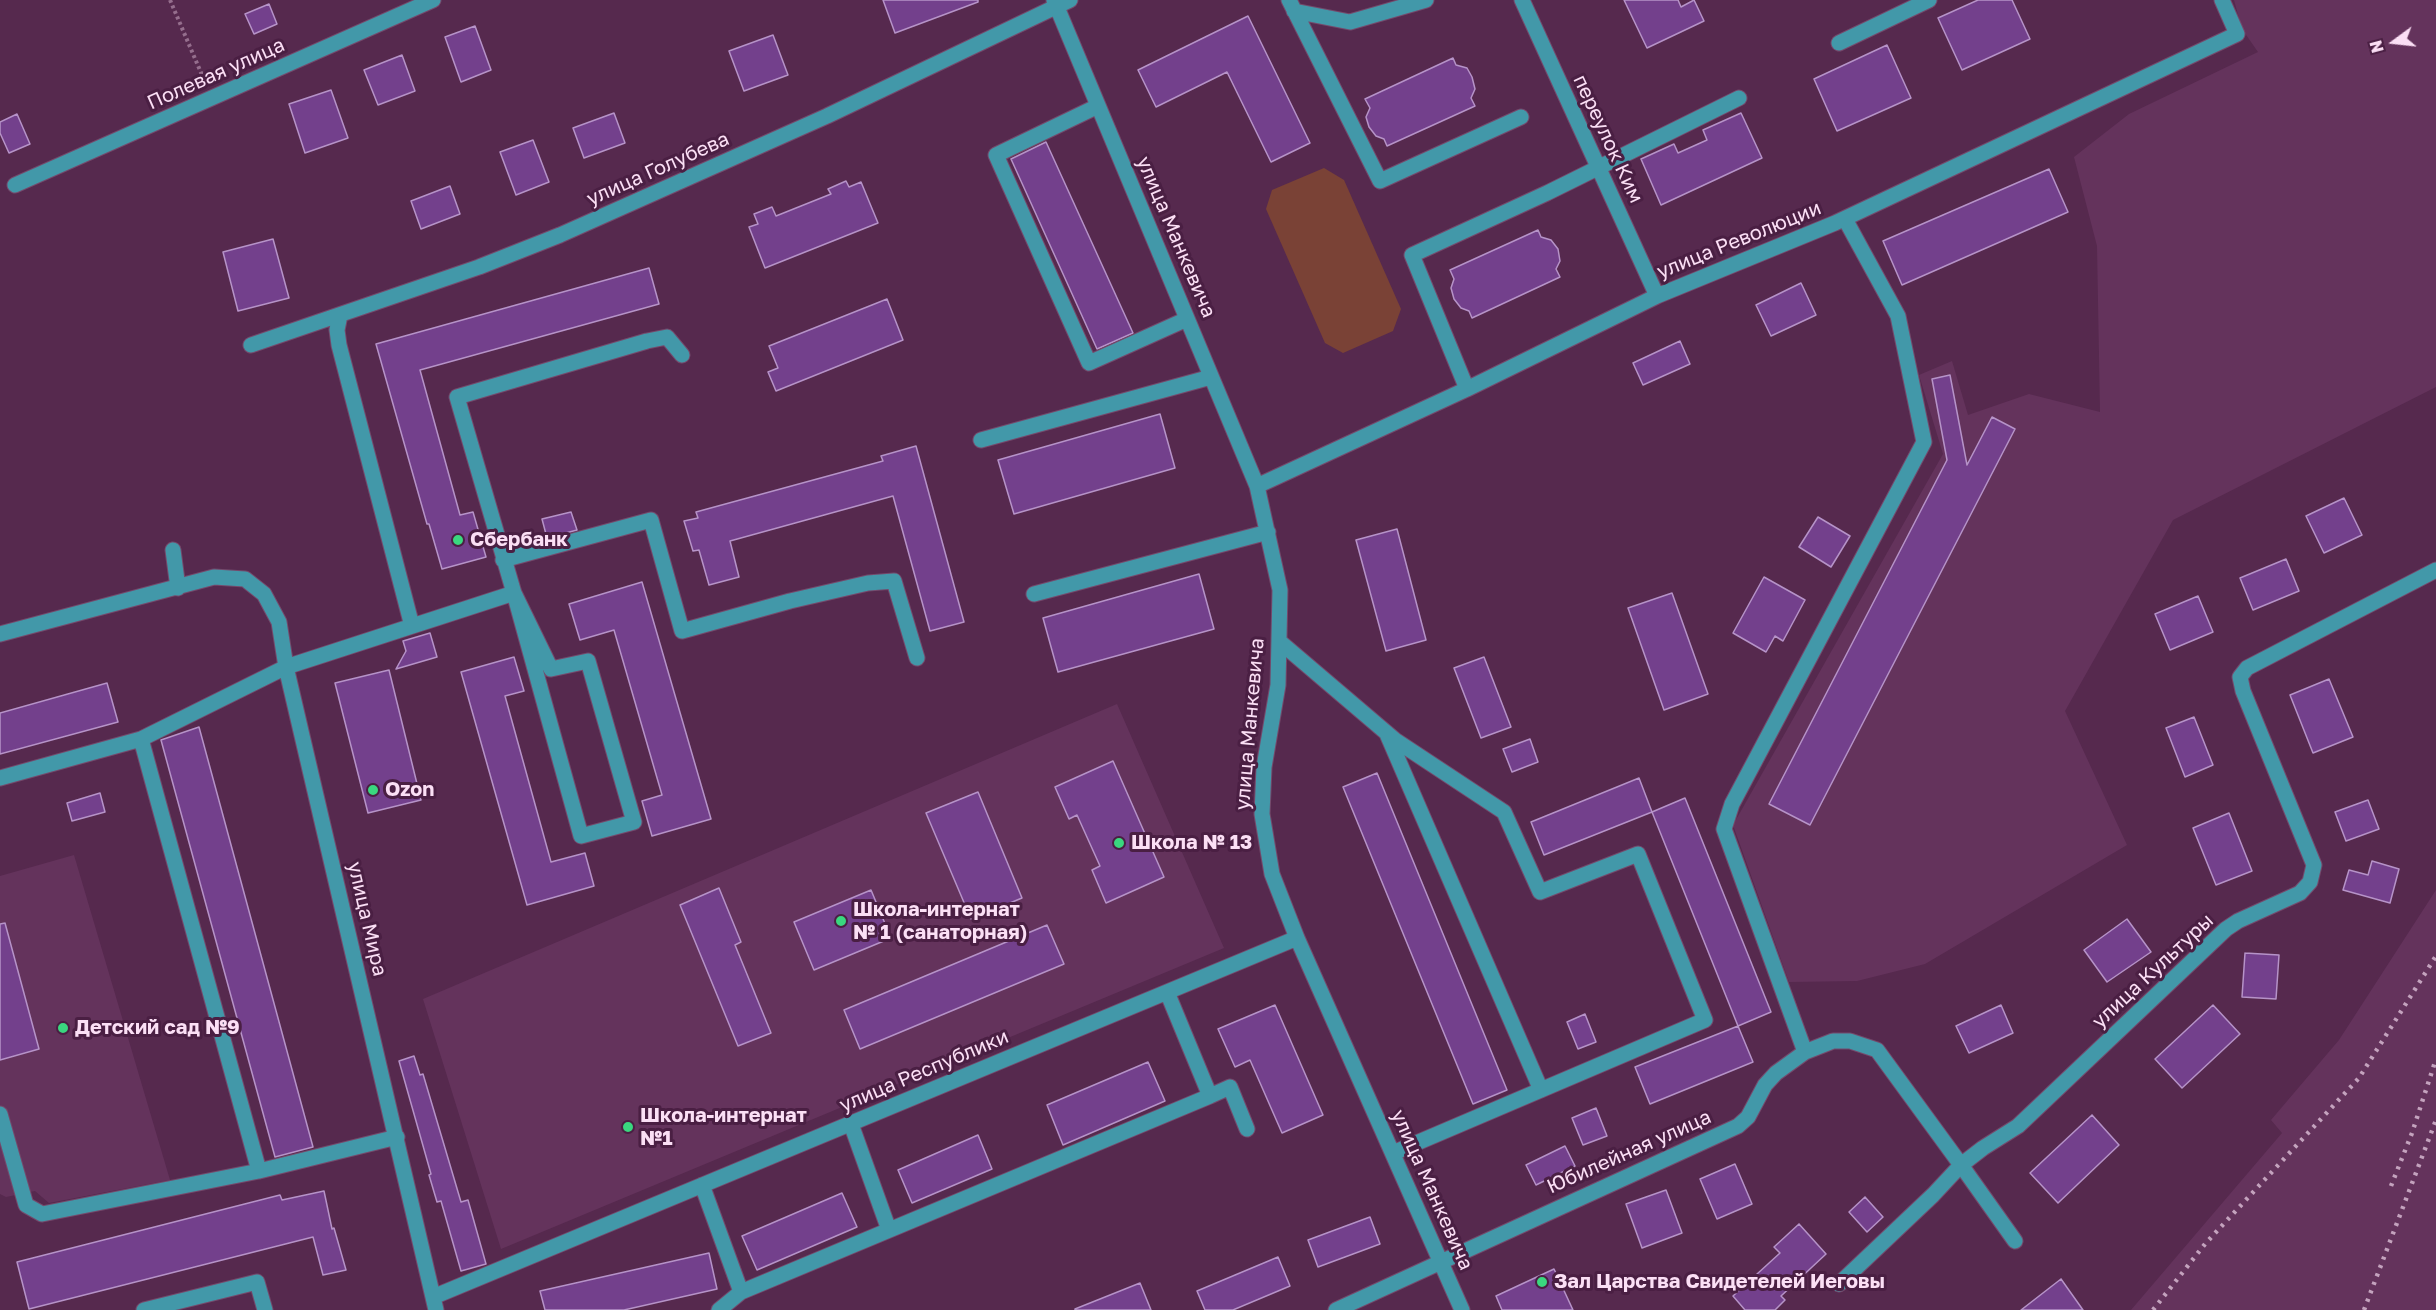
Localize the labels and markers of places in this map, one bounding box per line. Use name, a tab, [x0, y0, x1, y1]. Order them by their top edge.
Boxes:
place label: Сбербанк	[470, 528, 568, 552]
marker: Сбербанк	[451, 533, 465, 547]
place label: Ozon	[385, 778, 434, 802]
marker: Ozon	[366, 783, 380, 797]
place label: Школа № 13	[1131, 831, 1252, 855]
marker: Школа № 13	[1112, 836, 1126, 850]
place label: Школа-интернат № 1 (санаторная)	[853, 898, 1027, 945]
marker: Школа-интернат № 1 (санаторная)	[834, 914, 848, 928]
place label: Детский сад №9	[75, 1016, 240, 1040]
marker: Детский сад №9	[56, 1021, 70, 1035]
place label: Школа-интернат №1	[640, 1104, 807, 1151]
marker: Школа-интернат №1	[621, 1120, 635, 1134]
place label: Зал Царства Свидетелей Иеговы	[1554, 1270, 1885, 1294]
marker: Зал Царства Свидетелей Иеговы	[1535, 1275, 1549, 1289]

